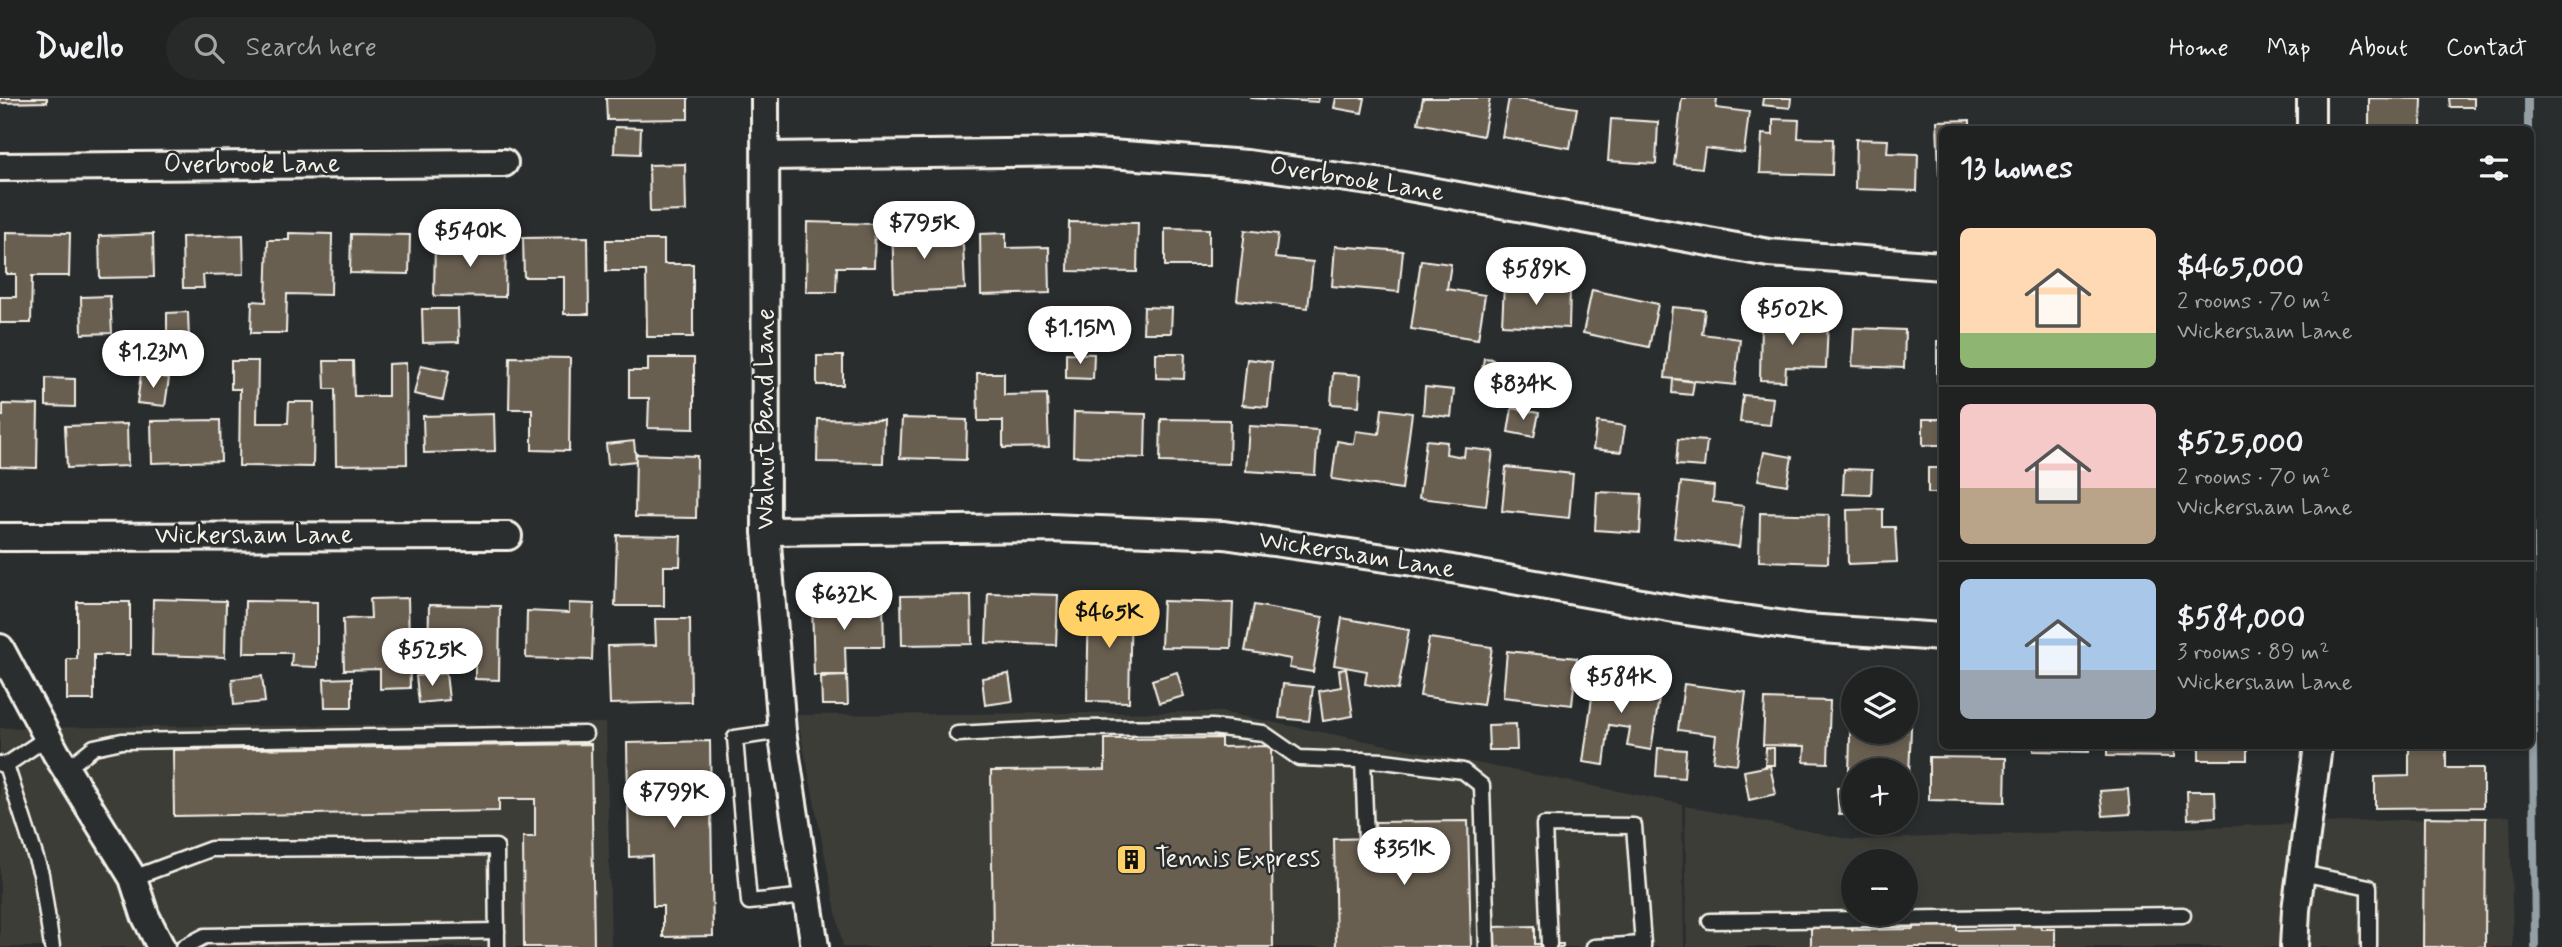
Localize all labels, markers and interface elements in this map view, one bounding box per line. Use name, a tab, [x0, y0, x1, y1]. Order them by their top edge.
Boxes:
search box	[166, 17, 656, 80]
text: Dwello	[35, 26, 124, 70]
icon: search	[190, 29, 228, 67]
text: Search here	[246, 31, 377, 65]
text: Home	[2169, 33, 2229, 64]
text: Map	[2267, 33, 2311, 64]
text: About	[2349, 33, 2408, 64]
text: Contact	[2446, 33, 2527, 64]
street label: Overbrook Lane	[164, 148, 340, 182]
street label: Overbrook Lane	[1267, 149, 1447, 211]
text: 13 homes	[1960, 149, 2073, 188]
icon: filters	[2475, 149, 2513, 187]
pin: $795K	[875, 202, 973, 261]
pin: $540K	[421, 209, 519, 269]
text: $795K	[889, 209, 959, 239]
text: $540K	[434, 217, 506, 247]
pin: $589K	[1487, 248, 1585, 307]
text: $465,000	[2177, 248, 2304, 287]
text: $589K	[1502, 255, 1570, 285]
icon: home	[2016, 256, 2100, 340]
text: 2 rooms · 70 m²	[2177, 287, 2331, 317]
pin: $502K	[1743, 288, 1841, 347]
text: $502K	[1757, 295, 1827, 325]
pin: $1.15M	[1023, 306, 1137, 366]
street label: Walnut Bend Lane	[749, 308, 783, 530]
text: $1.15M	[1044, 314, 1116, 344]
text: Wickersham Lane	[2177, 317, 2353, 347]
pin: $1.23M	[96, 330, 210, 390]
text: $1.23M	[118, 338, 188, 368]
pin: $834K	[1474, 362, 1572, 422]
text: $834K	[1490, 370, 1556, 400]
text: $525,000	[2177, 424, 2304, 463]
icon: home	[2016, 432, 2100, 516]
text: 2 rooms · 70 m²	[2177, 463, 2331, 493]
text: Wickersham Lane	[2177, 493, 2353, 523]
street label: Wickersham Lane	[155, 519, 353, 553]
street label: Wickersham Lane	[1256, 523, 1458, 587]
pin: $632K	[795, 573, 893, 632]
text: $632K	[812, 580, 876, 610]
pin: $465K	[1060, 590, 1158, 650]
text: $465K	[1075, 598, 1143, 628]
text: $584,000	[2177, 599, 2305, 638]
icon: home	[2016, 607, 2100, 691]
pin: $525K	[383, 628, 481, 688]
text: $525K	[398, 636, 466, 666]
text: 3 rooms · 89 m²	[2177, 638, 2329, 668]
pin: $584K	[1572, 656, 1670, 715]
text: $584K	[1586, 663, 1656, 693]
map controls	[1841, 667, 1918, 926]
button: layers	[1841, 667, 1918, 744]
text: Wickersham Lane	[2177, 668, 2353, 698]
button: +	[1841, 758, 1918, 835]
pin: $799K	[625, 770, 723, 830]
text: $799K	[639, 778, 709, 808]
pin: $351K	[1355, 828, 1453, 887]
text: $351K	[1373, 835, 1435, 865]
building icon: Tennis Express	[1115, 842, 1149, 876]
place label: Tennis Express	[1155, 842, 1320, 876]
button: −	[1841, 849, 1918, 926]

